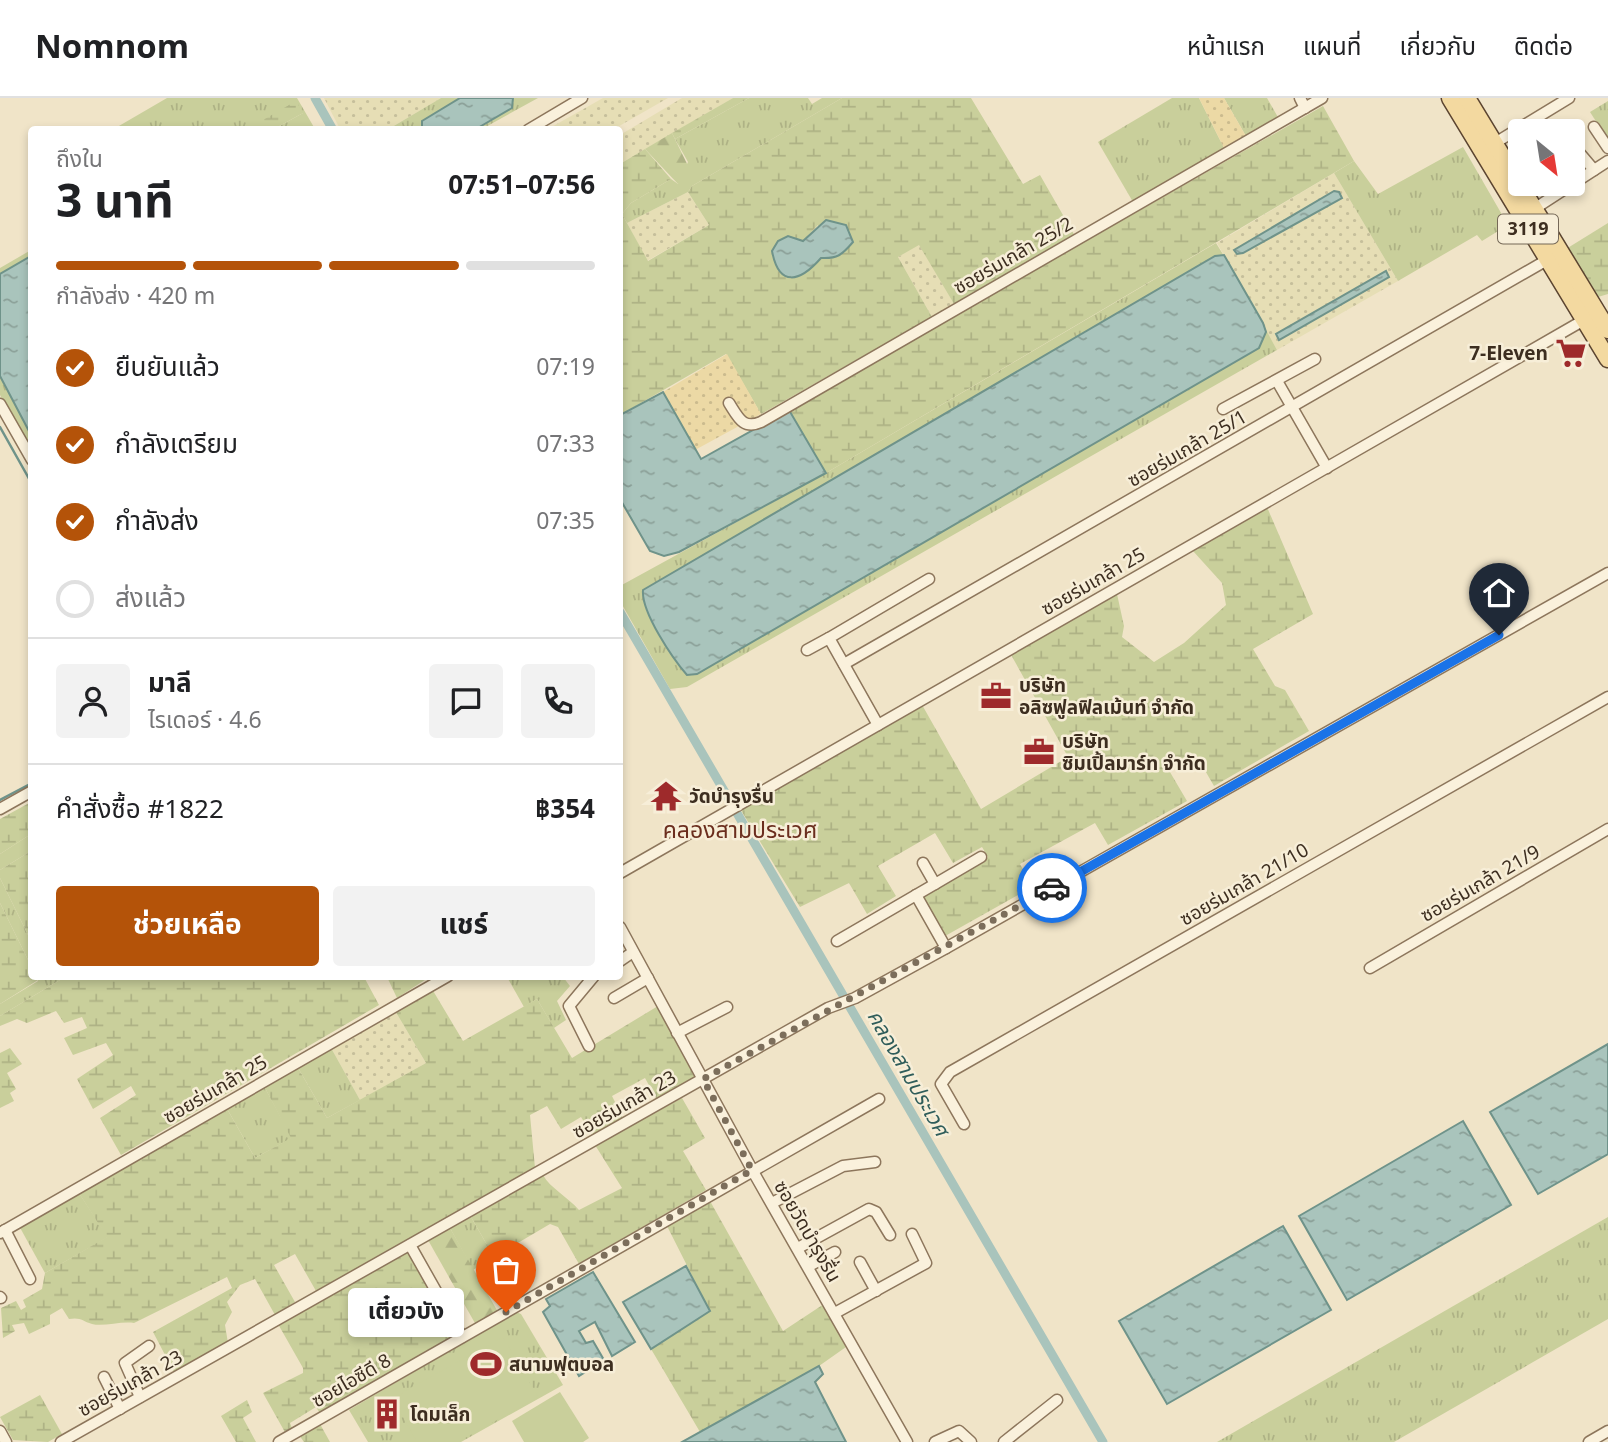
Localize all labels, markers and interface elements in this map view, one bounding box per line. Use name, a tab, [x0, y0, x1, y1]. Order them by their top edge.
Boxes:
text: Nomnom	[35, 23, 189, 73]
text: หน้าแรก	[1187, 30, 1265, 66]
text: แผนที่	[1303, 30, 1361, 66]
text: เกี่ยวกับ	[1399, 30, 1476, 66]
text: ติดต่อ	[1514, 30, 1573, 66]
north arrow	[1508, 119, 1586, 196]
map controls	[1508, 119, 1585, 196]
text: ถึงใน	[56, 143, 103, 177]
text: 07:51–07:56	[448, 166, 595, 206]
text: 3 นาที	[56, 168, 174, 238]
street label: ซอยร่มเกล้า 25/2	[949, 210, 1079, 302]
road number: 3119	[1498, 214, 1558, 244]
text: กำลังส่ง · 420 m	[56, 280, 215, 314]
supermarket icon: 7-Eleven	[1554, 336, 1588, 370]
place label: 7-Eleven	[1469, 340, 1548, 369]
text: ยืนยันแล้ว	[115, 348, 220, 388]
icon: check	[56, 349, 94, 387]
text: 07:19	[536, 351, 595, 385]
street label: ซอยร่มเกล้า 25/1	[1123, 403, 1253, 495]
text: กำลังเตรียม	[115, 425, 238, 465]
icon: check	[56, 426, 94, 464]
text: 07:33	[536, 428, 595, 462]
text: กำลังส่ง	[115, 502, 199, 542]
icon: check	[56, 503, 94, 541]
text: 07:35	[536, 505, 595, 539]
street label: ซอยร่มเกล้า 25	[1036, 541, 1151, 624]
pin	[1469, 563, 1529, 635]
icon: home	[1480, 574, 1518, 612]
text: ส่งแล้ว	[115, 579, 186, 619]
button: person	[56, 664, 130, 738]
text: มาลี	[148, 664, 192, 704]
button: chat	[429, 664, 503, 738]
button: phone	[521, 664, 595, 738]
place label: บริษัท อลิซฟูลฟิลเม้นท์ จำกัด	[1019, 672, 1194, 723]
office icon: บริษัท อลิซฟูลฟิลเม้นท์ จำกัด	[979, 679, 1013, 713]
text: ไรเดอร์ · 4.6	[148, 704, 262, 738]
place label: บริษัท ซิมเปิ้ลมาร์ท จำกัด	[1062, 728, 1206, 779]
office icon: บริษัท ซิมเปิ้ลมาร์ท จำกัด	[1022, 735, 1056, 769]
temple icon: วัดบำรุงรื่น	[649, 779, 683, 813]
place label: วัดบำรุงรื่น	[689, 783, 774, 812]
text: คำสั่งซื้อ #1822	[56, 790, 224, 830]
text: ฿354	[535, 790, 595, 830]
district label: คลองสามประเวศ	[663, 814, 817, 848]
street label: ซอยร่มเกล้า 21/10	[1175, 837, 1315, 934]
street label: ซอยร่มเกล้า 21/9	[1416, 838, 1546, 930]
courier	[1017, 853, 1087, 923]
icon: car	[1033, 869, 1071, 907]
button: ช่วยเหลือ	[56, 886, 319, 966]
button: แชร์	[333, 886, 595, 966]
water label: คลองสามประเวศ	[859, 1004, 958, 1145]
street label: ซอยร่มเกล้า 25	[158, 1049, 273, 1132]
street label: ซอยร่มเกล้า 23	[567, 1064, 682, 1147]
street label: ซอยวัดบำรุงรื่น	[766, 1175, 848, 1288]
pin	[476, 1240, 536, 1312]
icon: bag	[487, 1251, 525, 1289]
callout: เตี๋ยวบัง	[349, 1288, 464, 1336]
text: เตี๋ยวบัง	[368, 1295, 444, 1329]
street label: ซอยร่มเกล้า 23	[73, 1344, 188, 1425]
street label: ซอยไอซีดี 8	[307, 1347, 397, 1416]
sports icon: สนามฟุตบอล	[469, 1347, 503, 1381]
place label: สนามฟุตบอล	[509, 1351, 614, 1380]
building icon: โดมเล็ก	[370, 1397, 404, 1431]
place label: โดมเล็ก	[410, 1401, 470, 1430]

